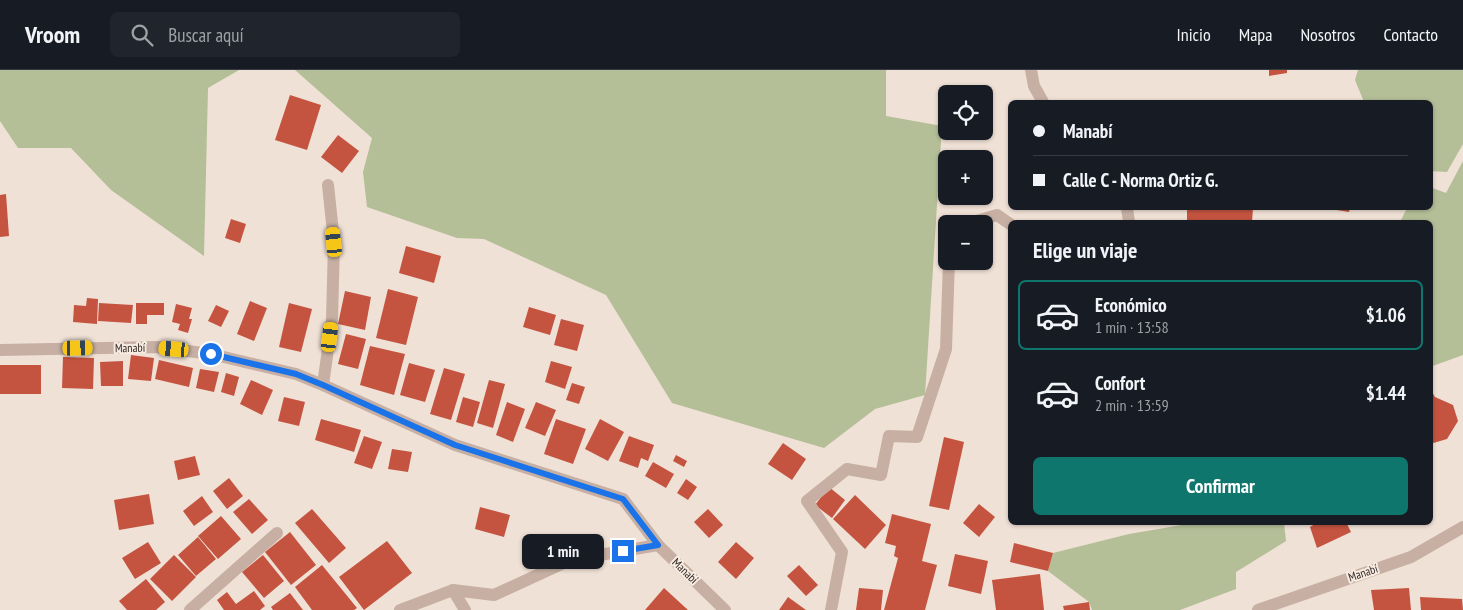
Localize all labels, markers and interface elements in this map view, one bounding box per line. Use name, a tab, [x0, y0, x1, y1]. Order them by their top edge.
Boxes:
search box	[110, 12, 460, 57]
text: Vroom	[25, 19, 80, 50]
icon: search	[128, 21, 156, 49]
text: Buscar aquí	[168, 23, 244, 47]
text: Inicio	[1177, 23, 1211, 46]
text: Mapa	[1239, 23, 1272, 46]
text: Nosotros	[1300, 23, 1355, 46]
text: Contacto	[1383, 23, 1438, 46]
map controls	[938, 85, 993, 270]
button: locate	[938, 85, 993, 140]
text: Manabí	[1063, 119, 1113, 143]
button: +	[938, 150, 993, 205]
text: Calle C - Norma Ortiz G.	[1063, 168, 1219, 192]
button: −	[938, 215, 993, 270]
car	[324, 226, 343, 258]
text: Elige un viaje	[1033, 236, 1137, 264]
icon: car	[1035, 293, 1080, 338]
text: Económico	[1095, 293, 1167, 317]
text: $1.06	[1366, 303, 1406, 327]
text: 1 min · 13:58	[1095, 317, 1169, 337]
car	[320, 321, 339, 353]
car	[62, 340, 93, 356]
street label: Manabí	[115, 340, 146, 355]
car	[158, 340, 189, 358]
route start	[200, 343, 222, 365]
icon: car	[1035, 371, 1080, 416]
text: Confort	[1095, 371, 1145, 395]
text: $1.44	[1366, 381, 1406, 405]
text: 2 min · 13:59	[1095, 395, 1169, 415]
button: Confirmar	[1033, 457, 1408, 515]
callout: 1 min	[523, 534, 606, 568]
route end	[612, 540, 634, 562]
text: 1 min	[547, 541, 579, 561]
street label: Manabí	[669, 555, 702, 587]
street label: Manabí	[1346, 560, 1380, 585]

